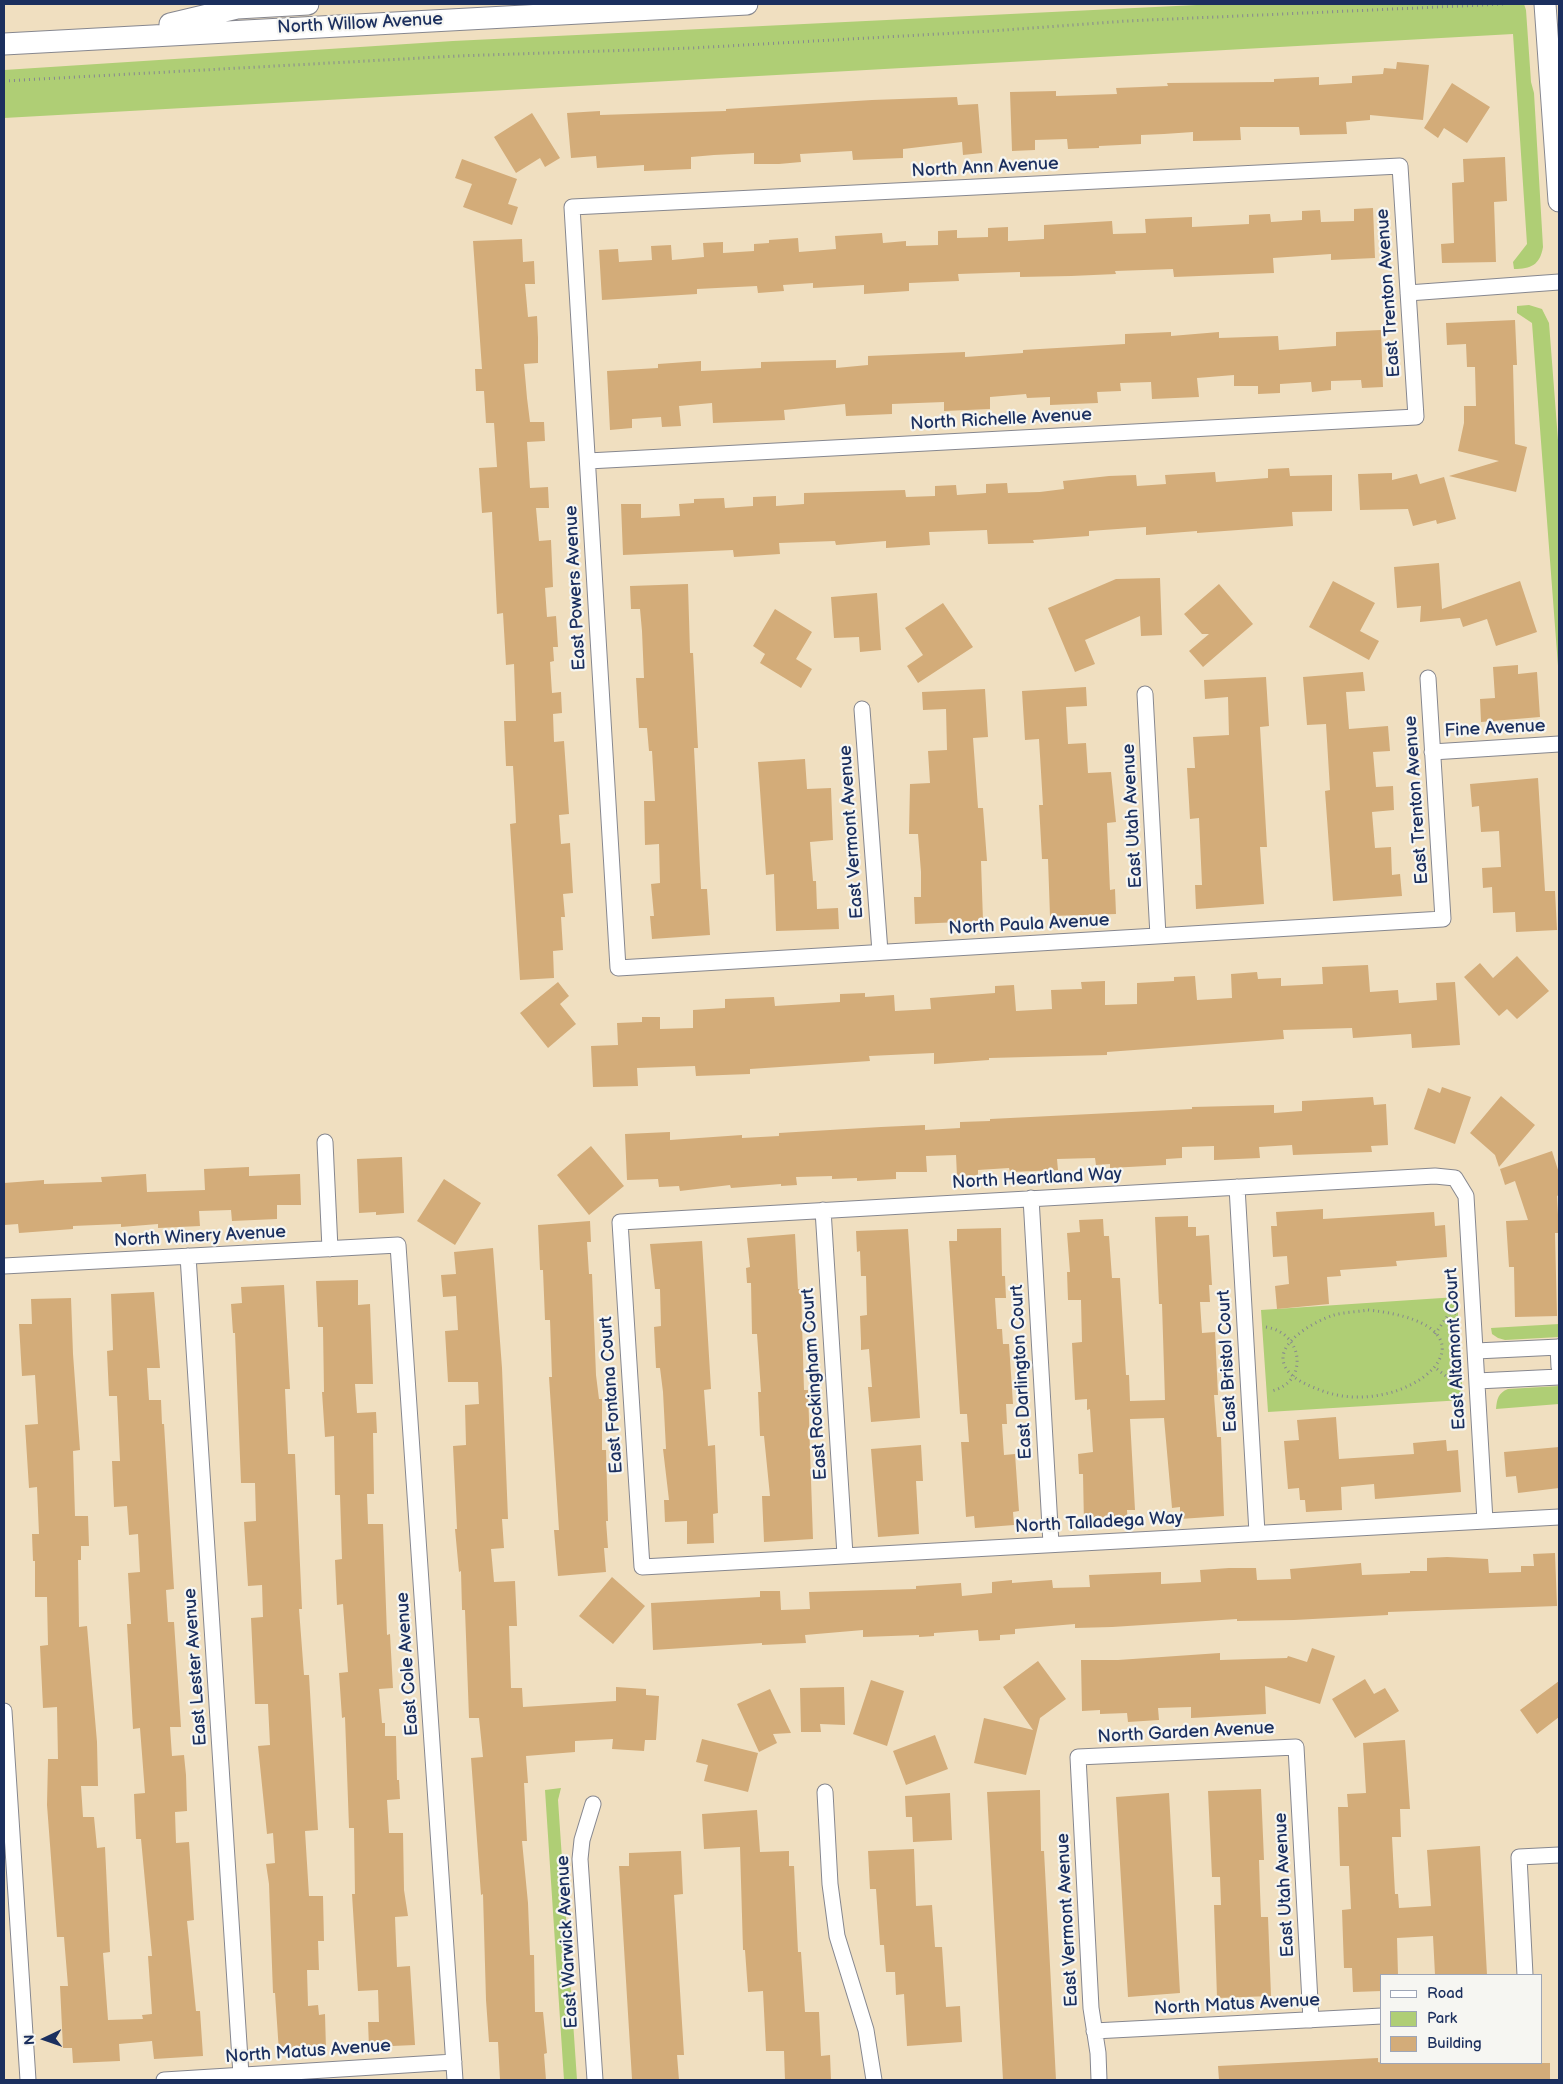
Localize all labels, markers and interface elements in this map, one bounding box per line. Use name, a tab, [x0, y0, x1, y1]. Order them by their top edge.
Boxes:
street label: North Willow Avenue	[277, 9, 443, 39]
street label: North Ann Avenue	[911, 153, 1059, 183]
street label: East Trenton Avenue	[1372, 208, 1406, 378]
street label: North Richelle Avenue	[910, 404, 1092, 436]
street label: East Powers Avenue	[561, 505, 591, 671]
street label: East Trenton Avenue	[1400, 715, 1434, 885]
street label: Fine Avenue	[1444, 716, 1546, 742]
street label: East Utah Avenue	[1118, 743, 1148, 889]
street label: East Vermont Avenue	[835, 744, 869, 920]
street label: North Paula Avenue	[948, 910, 1110, 940]
street label: North Heartland Way	[951, 1164, 1123, 1194]
street label: North Winery Avenue	[113, 1222, 287, 1252]
street label: East Altamont Court	[1441, 1267, 1471, 1431]
street label: East Darlington Court	[1007, 1284, 1037, 1460]
street label: East Rockingham Court	[798, 1287, 832, 1481]
street label: East Bristol Court	[1213, 1289, 1243, 1433]
street label: East Fontana Court	[596, 1316, 628, 1474]
street label: North Talladega Way	[1014, 1508, 1184, 1538]
street label: East Lester Avenue	[180, 1587, 212, 1747]
street label: East Cole Avenue	[392, 1591, 424, 1737]
street label: North Garden Avenue	[1097, 1718, 1275, 1748]
street label: East Utah Avenue	[1270, 1812, 1300, 1958]
street label: East Vermont Avenue	[1053, 1832, 1083, 2008]
street label: East Warwick Avenue	[553, 1855, 583, 2029]
legend	[1380, 1974, 1543, 2064]
text: Road	[1427, 1984, 1463, 2003]
street label: North Matus Avenue	[1153, 1990, 1321, 2020]
text: Park	[1427, 2009, 1457, 2028]
north arrow	[20, 2014, 70, 2064]
text: N	[21, 2034, 38, 2046]
text: Building	[1427, 2034, 1482, 2053]
street label: North Matus Avenue	[224, 2035, 392, 2069]

